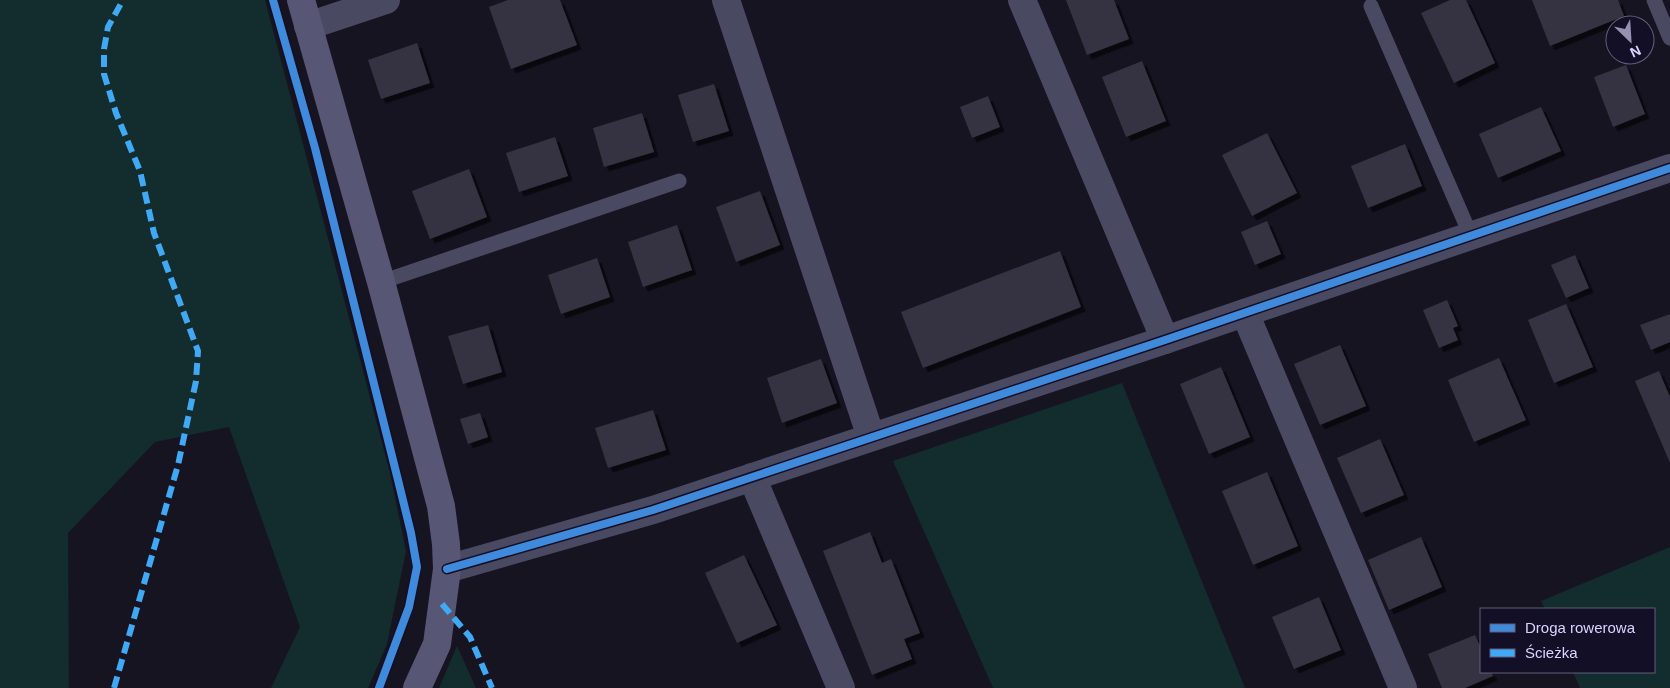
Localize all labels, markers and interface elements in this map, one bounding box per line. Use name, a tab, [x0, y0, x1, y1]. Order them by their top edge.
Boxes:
north arrow	[1605, 15, 1655, 65]
text: N	[1628, 42, 1643, 61]
legend	[1480, 608, 1655, 673]
text: Droga rowerowa	[1525, 619, 1636, 636]
text: Ścieżka	[1525, 644, 1578, 661]

